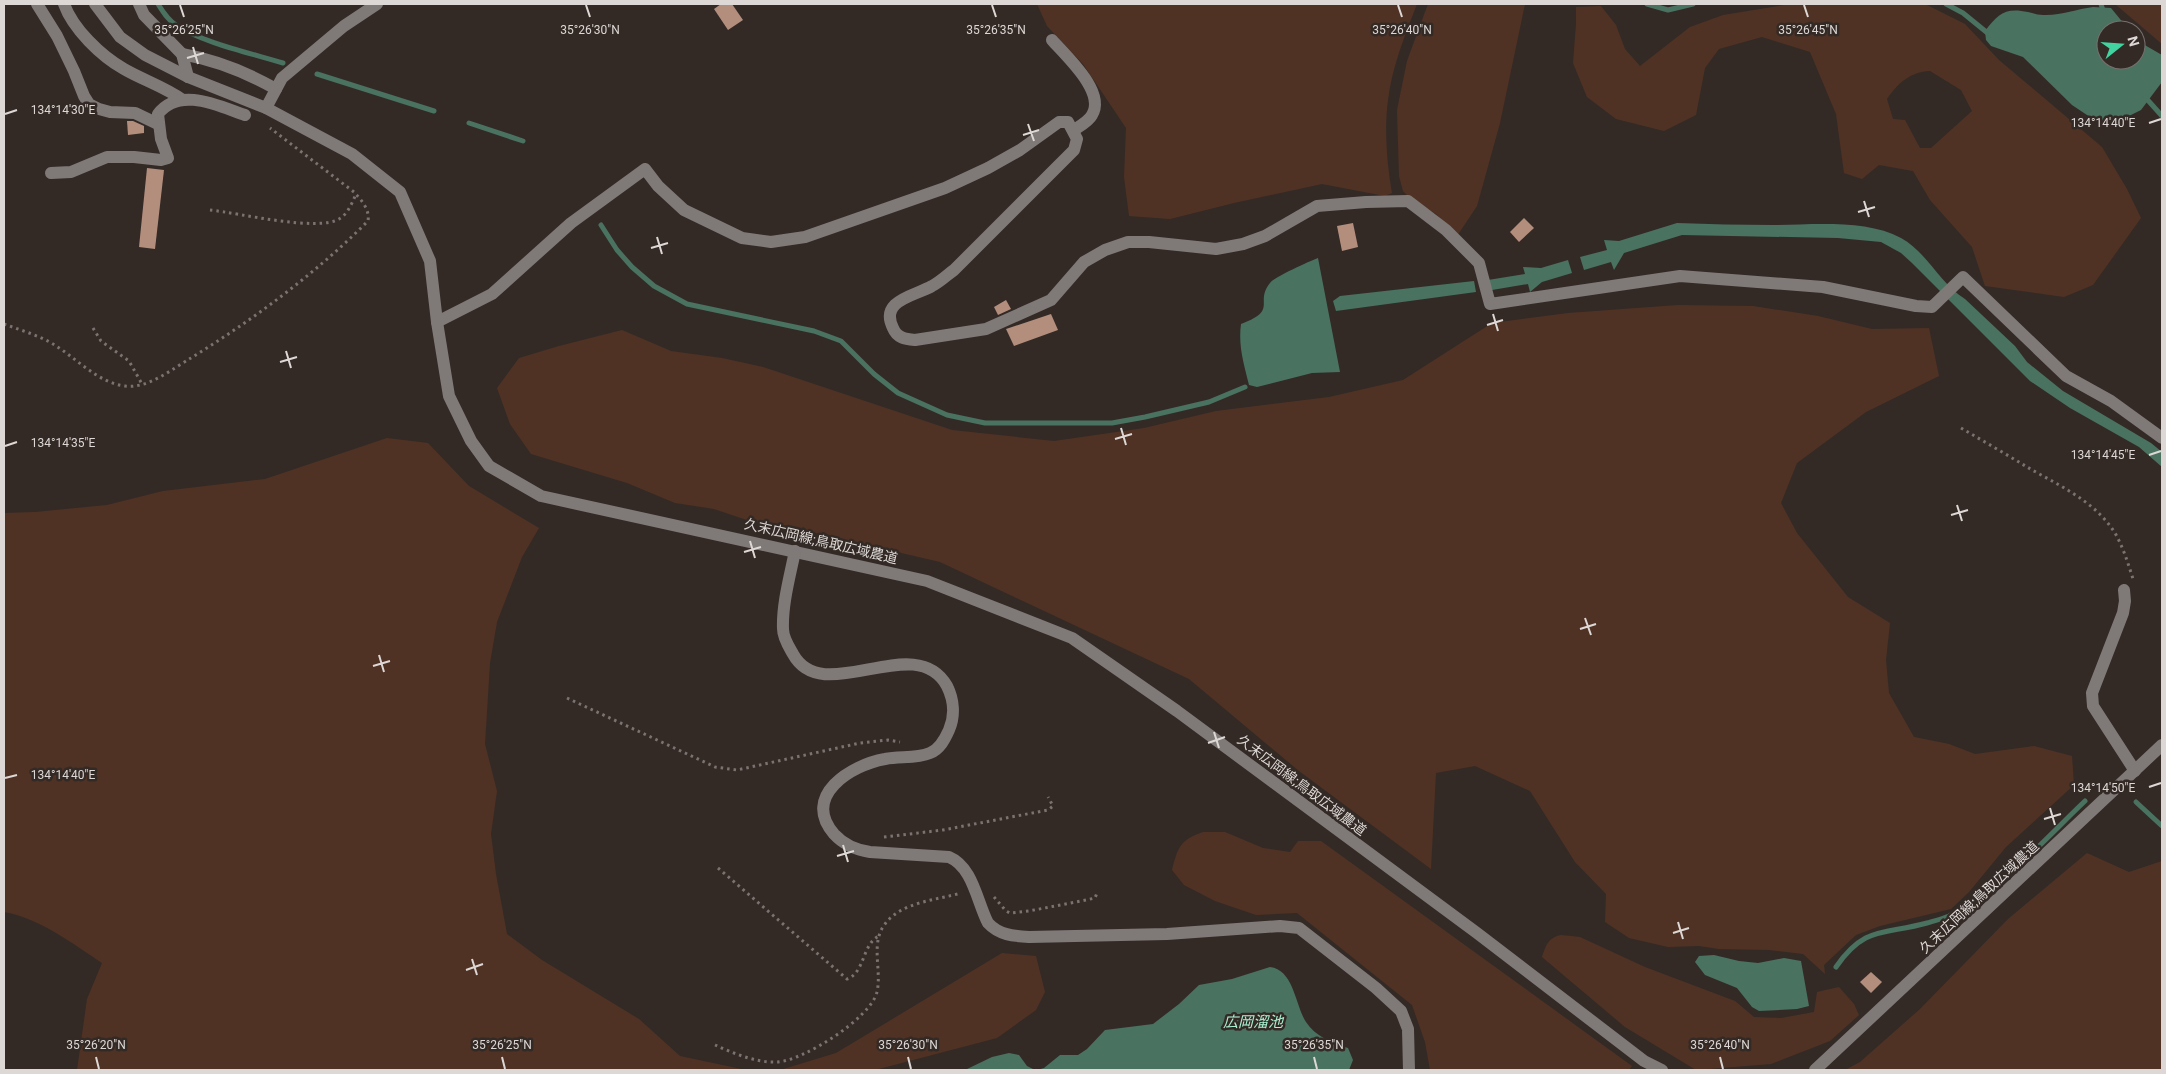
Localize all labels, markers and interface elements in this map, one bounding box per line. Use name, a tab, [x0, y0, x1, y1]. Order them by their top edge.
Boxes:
north arrow	[2096, 20, 2146, 70]
text: 35°26'25"N	[154, 23, 214, 37]
text: 35°26'30"N	[560, 23, 620, 37]
text: 35°26'35"N	[966, 23, 1026, 37]
text: 35°26'40"N	[1372, 23, 1432, 37]
text: 35°26'45"N	[1778, 23, 1838, 37]
text: N	[2124, 34, 2143, 48]
text: 134°14'30"E	[31, 103, 95, 117]
text: 134°14'40"E	[2071, 116, 2135, 130]
text: 134°14'35"E	[31, 436, 95, 450]
text: 134°14'45"E	[2071, 448, 2135, 462]
street label: 久末広岡線;鳥取広域農道	[743, 516, 899, 566]
street label: 久末広岡線;鳥取広域農道	[1235, 731, 1369, 839]
text: 134°14'40"E	[31, 768, 95, 782]
text: 134°14'50"E	[2071, 781, 2135, 795]
street label: 久末広岡線;鳥取広域農道	[1916, 838, 2042, 956]
water label: 広岡溜池	[1223, 1013, 1285, 1031]
text: 35°26'20"N	[66, 1038, 126, 1052]
text: 35°26'25"N	[472, 1038, 532, 1052]
text: 35°26'30"N	[878, 1038, 938, 1052]
text: 35°26'35"N	[1284, 1038, 1344, 1052]
text: 35°26'40"N	[1690, 1038, 1750, 1052]

